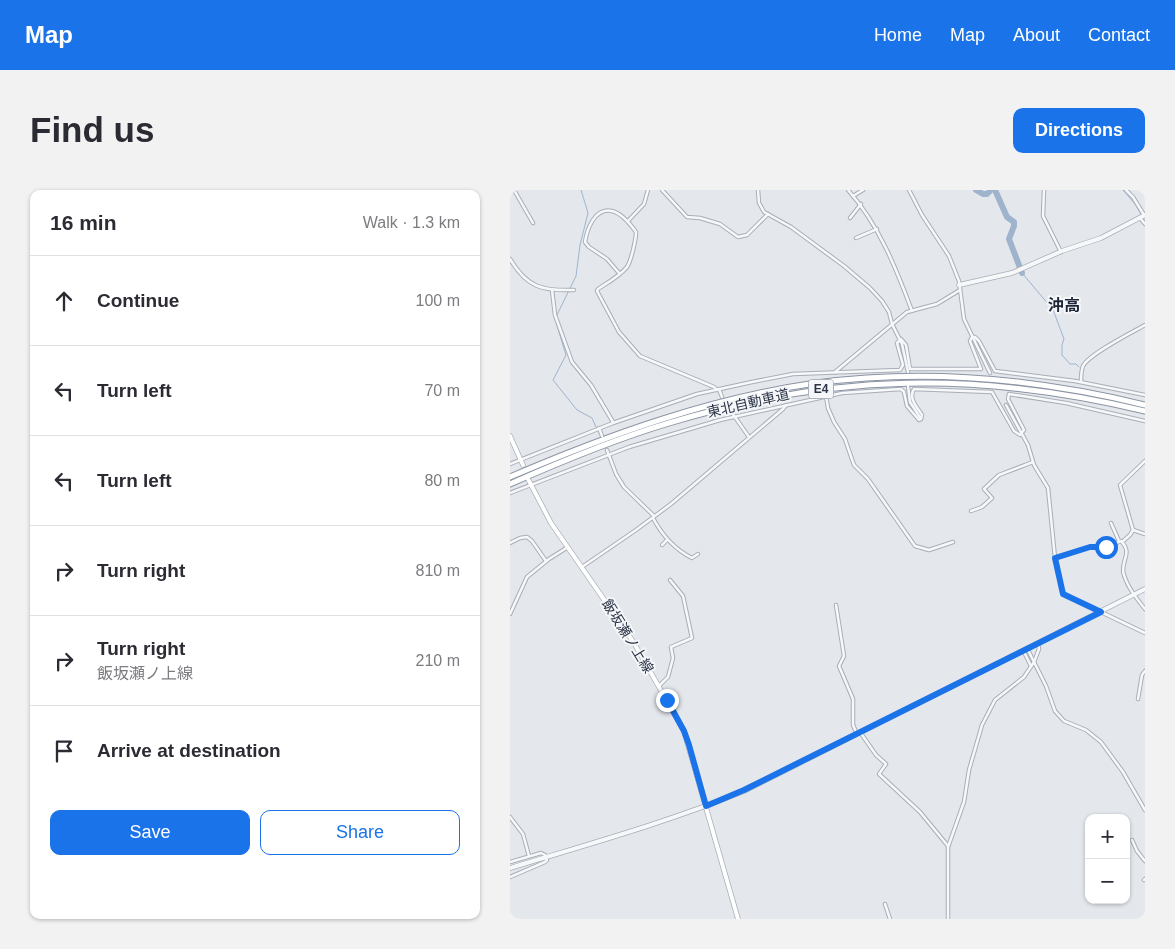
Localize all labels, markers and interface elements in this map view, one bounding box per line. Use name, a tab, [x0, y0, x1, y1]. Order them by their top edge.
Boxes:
text: Map	[25, 21, 73, 48]
text: Home	[874, 25, 922, 45]
text: Map	[950, 25, 985, 45]
text: About	[1013, 25, 1060, 45]
text: Contact	[1088, 25, 1150, 45]
button: Directions	[1013, 108, 1145, 153]
text: Find us	[30, 110, 154, 149]
text: 16 min	[50, 211, 117, 234]
text: Walk · 1.3 km	[363, 214, 460, 231]
icon: ahead	[50, 287, 78, 315]
text: Continue	[97, 290, 179, 311]
text: 100 m	[416, 292, 460, 309]
district label: 沖高	[1048, 296, 1080, 314]
icon: left	[50, 377, 78, 405]
text: Turn left	[97, 380, 172, 401]
road number: E4	[808, 380, 834, 398]
text: 70 m	[424, 382, 460, 399]
street label: 東北自動車道	[705, 386, 791, 420]
icon: left	[50, 467, 78, 495]
text: Turn left	[97, 470, 172, 491]
text: 80 m	[424, 472, 460, 489]
route start	[1095, 536, 1118, 559]
icon: right	[50, 557, 78, 585]
text: Turn right	[97, 560, 185, 581]
text: 810 m	[416, 562, 460, 579]
street label: 飯坂瀬ノ上線	[599, 596, 657, 676]
text: Turn right	[97, 638, 185, 659]
icon: right	[50, 647, 78, 675]
text: 210 m	[416, 652, 460, 669]
text: 飯坂瀬ノ上線	[97, 665, 193, 682]
route end	[656, 689, 679, 712]
icon: arrive	[50, 737, 78, 765]
text: Arrive at destination	[97, 740, 281, 761]
button: Save	[50, 810, 250, 855]
button: Share	[260, 810, 460, 855]
map controls	[1085, 814, 1130, 904]
button: +	[1085, 814, 1130, 859]
button: −	[1085, 859, 1130, 904]

